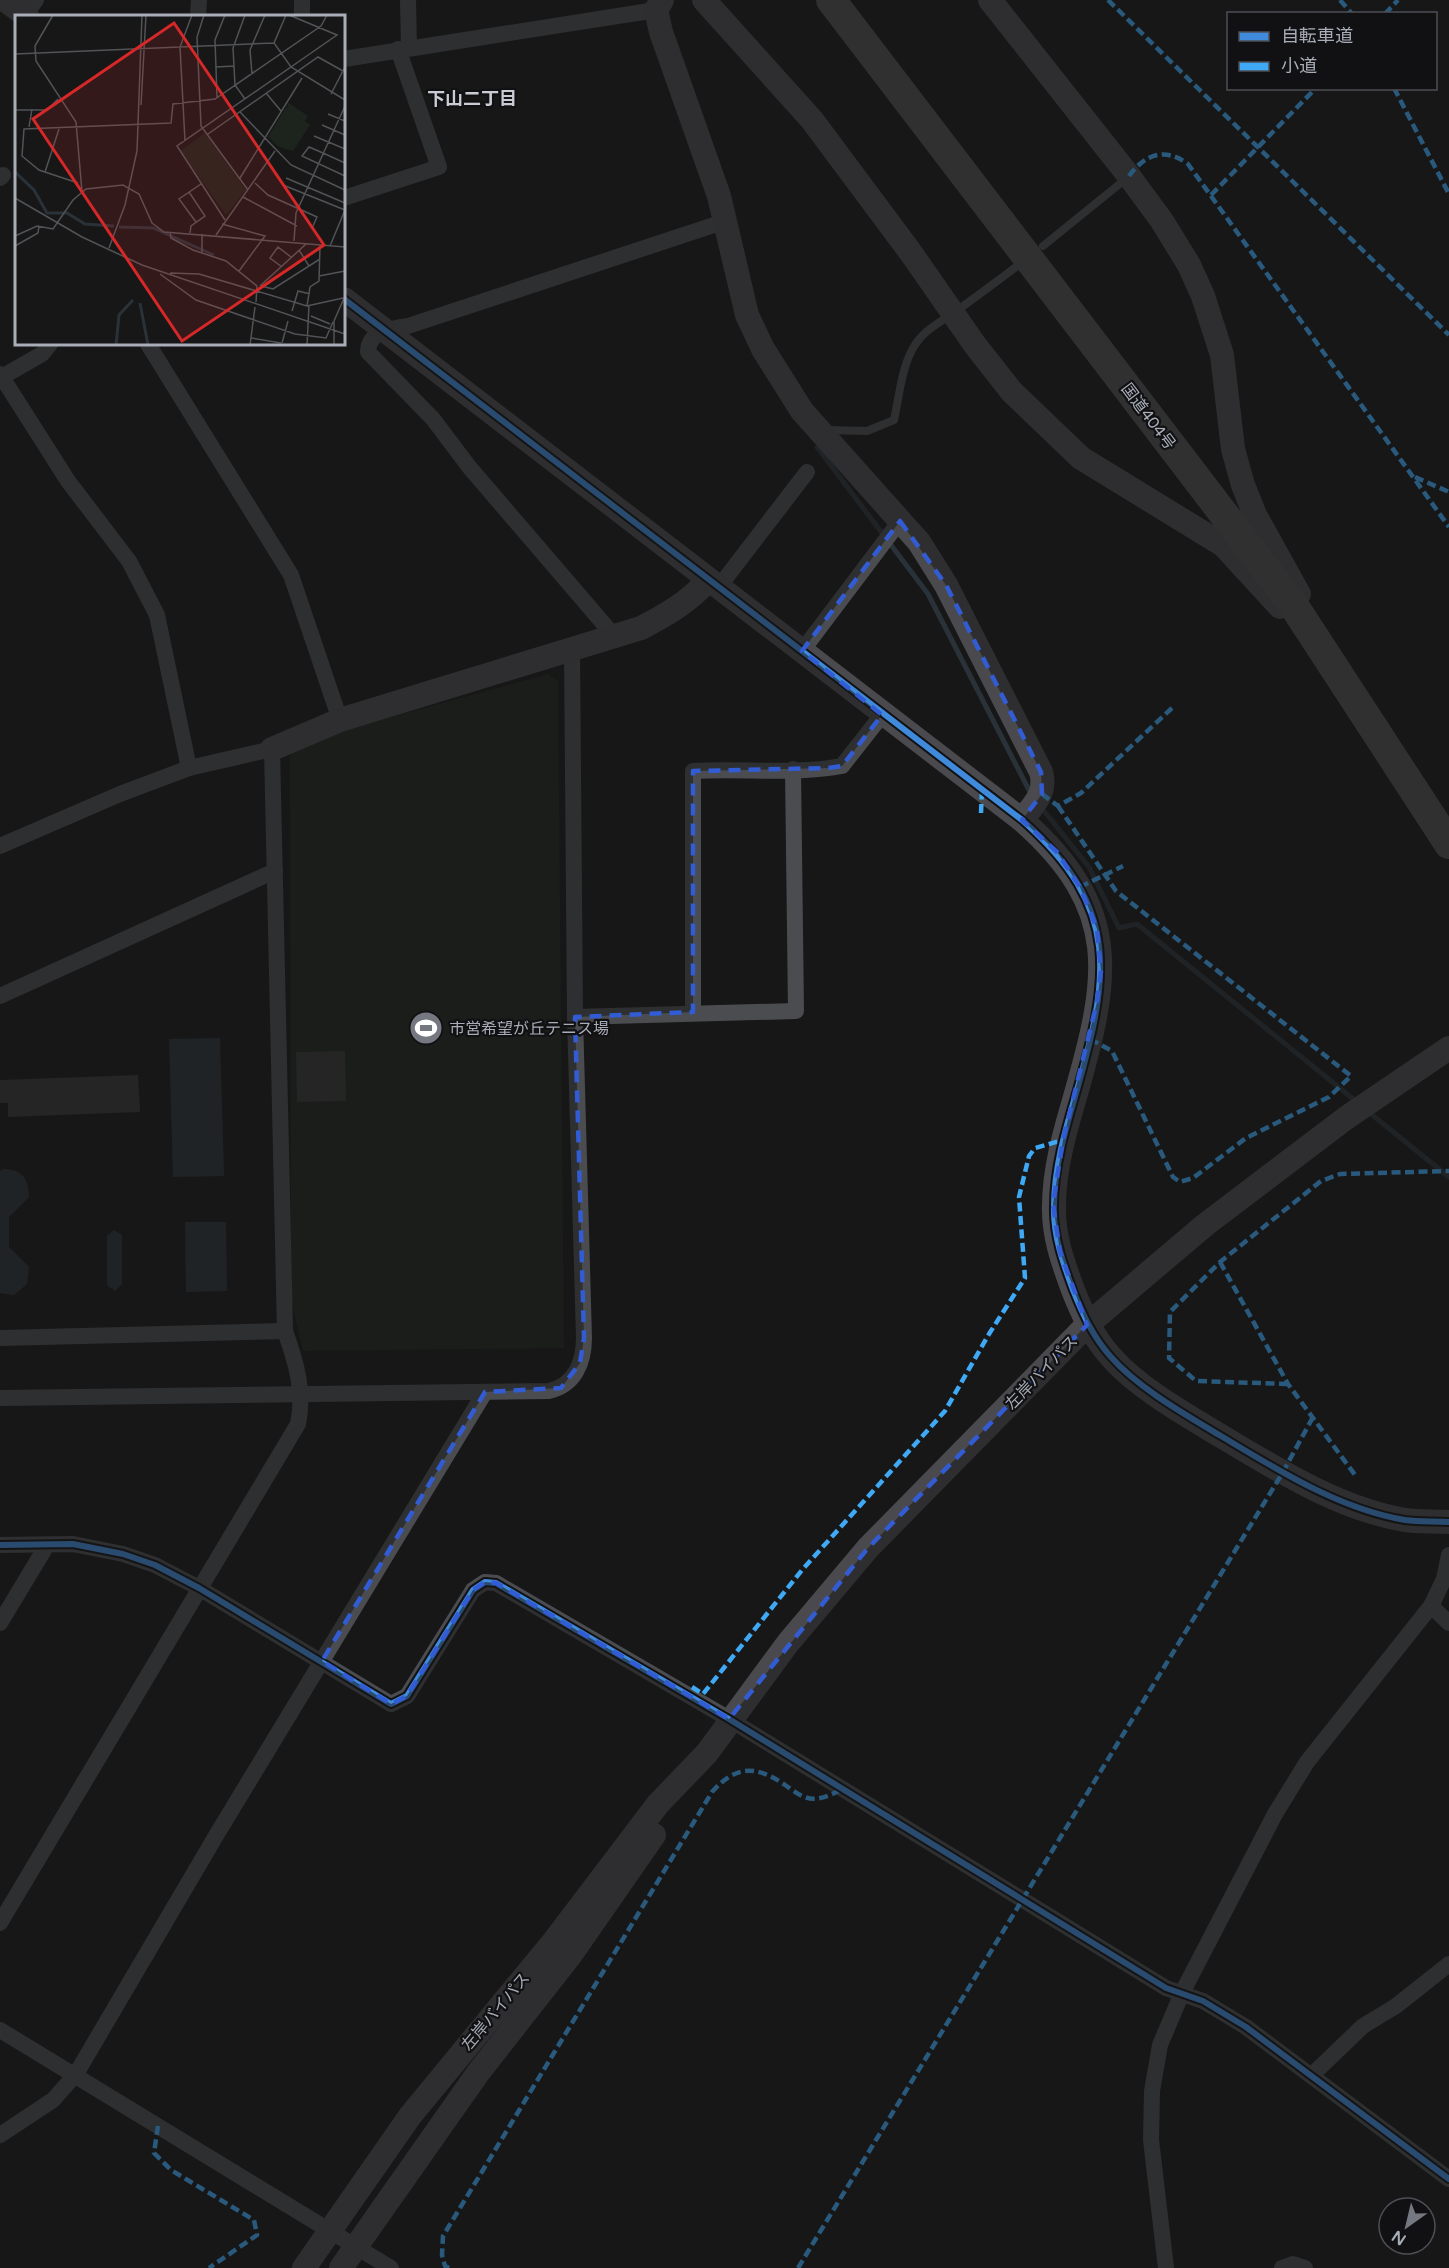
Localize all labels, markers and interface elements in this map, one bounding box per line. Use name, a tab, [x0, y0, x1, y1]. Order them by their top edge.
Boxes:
legend	[1227, 12, 1437, 90]
inset map	[15, 15, 345, 345]
text: 自転車道	[1281, 25, 1353, 47]
text: 小道	[1281, 55, 1317, 77]
district label: 下山二丁目	[427, 88, 517, 110]
street label: 国道404号	[1117, 379, 1180, 454]
sports icon: 市営希望が丘テニス場	[408, 1010, 444, 1046]
place label: 市営希望が丘テニス場	[449, 1019, 609, 1039]
street label: 左岸バイパス	[1001, 1331, 1082, 1414]
street label: 左岸バイパス	[457, 1969, 534, 2055]
north arrow	[1377, 2196, 1437, 2256]
text: N	[1388, 2226, 1410, 2249]

